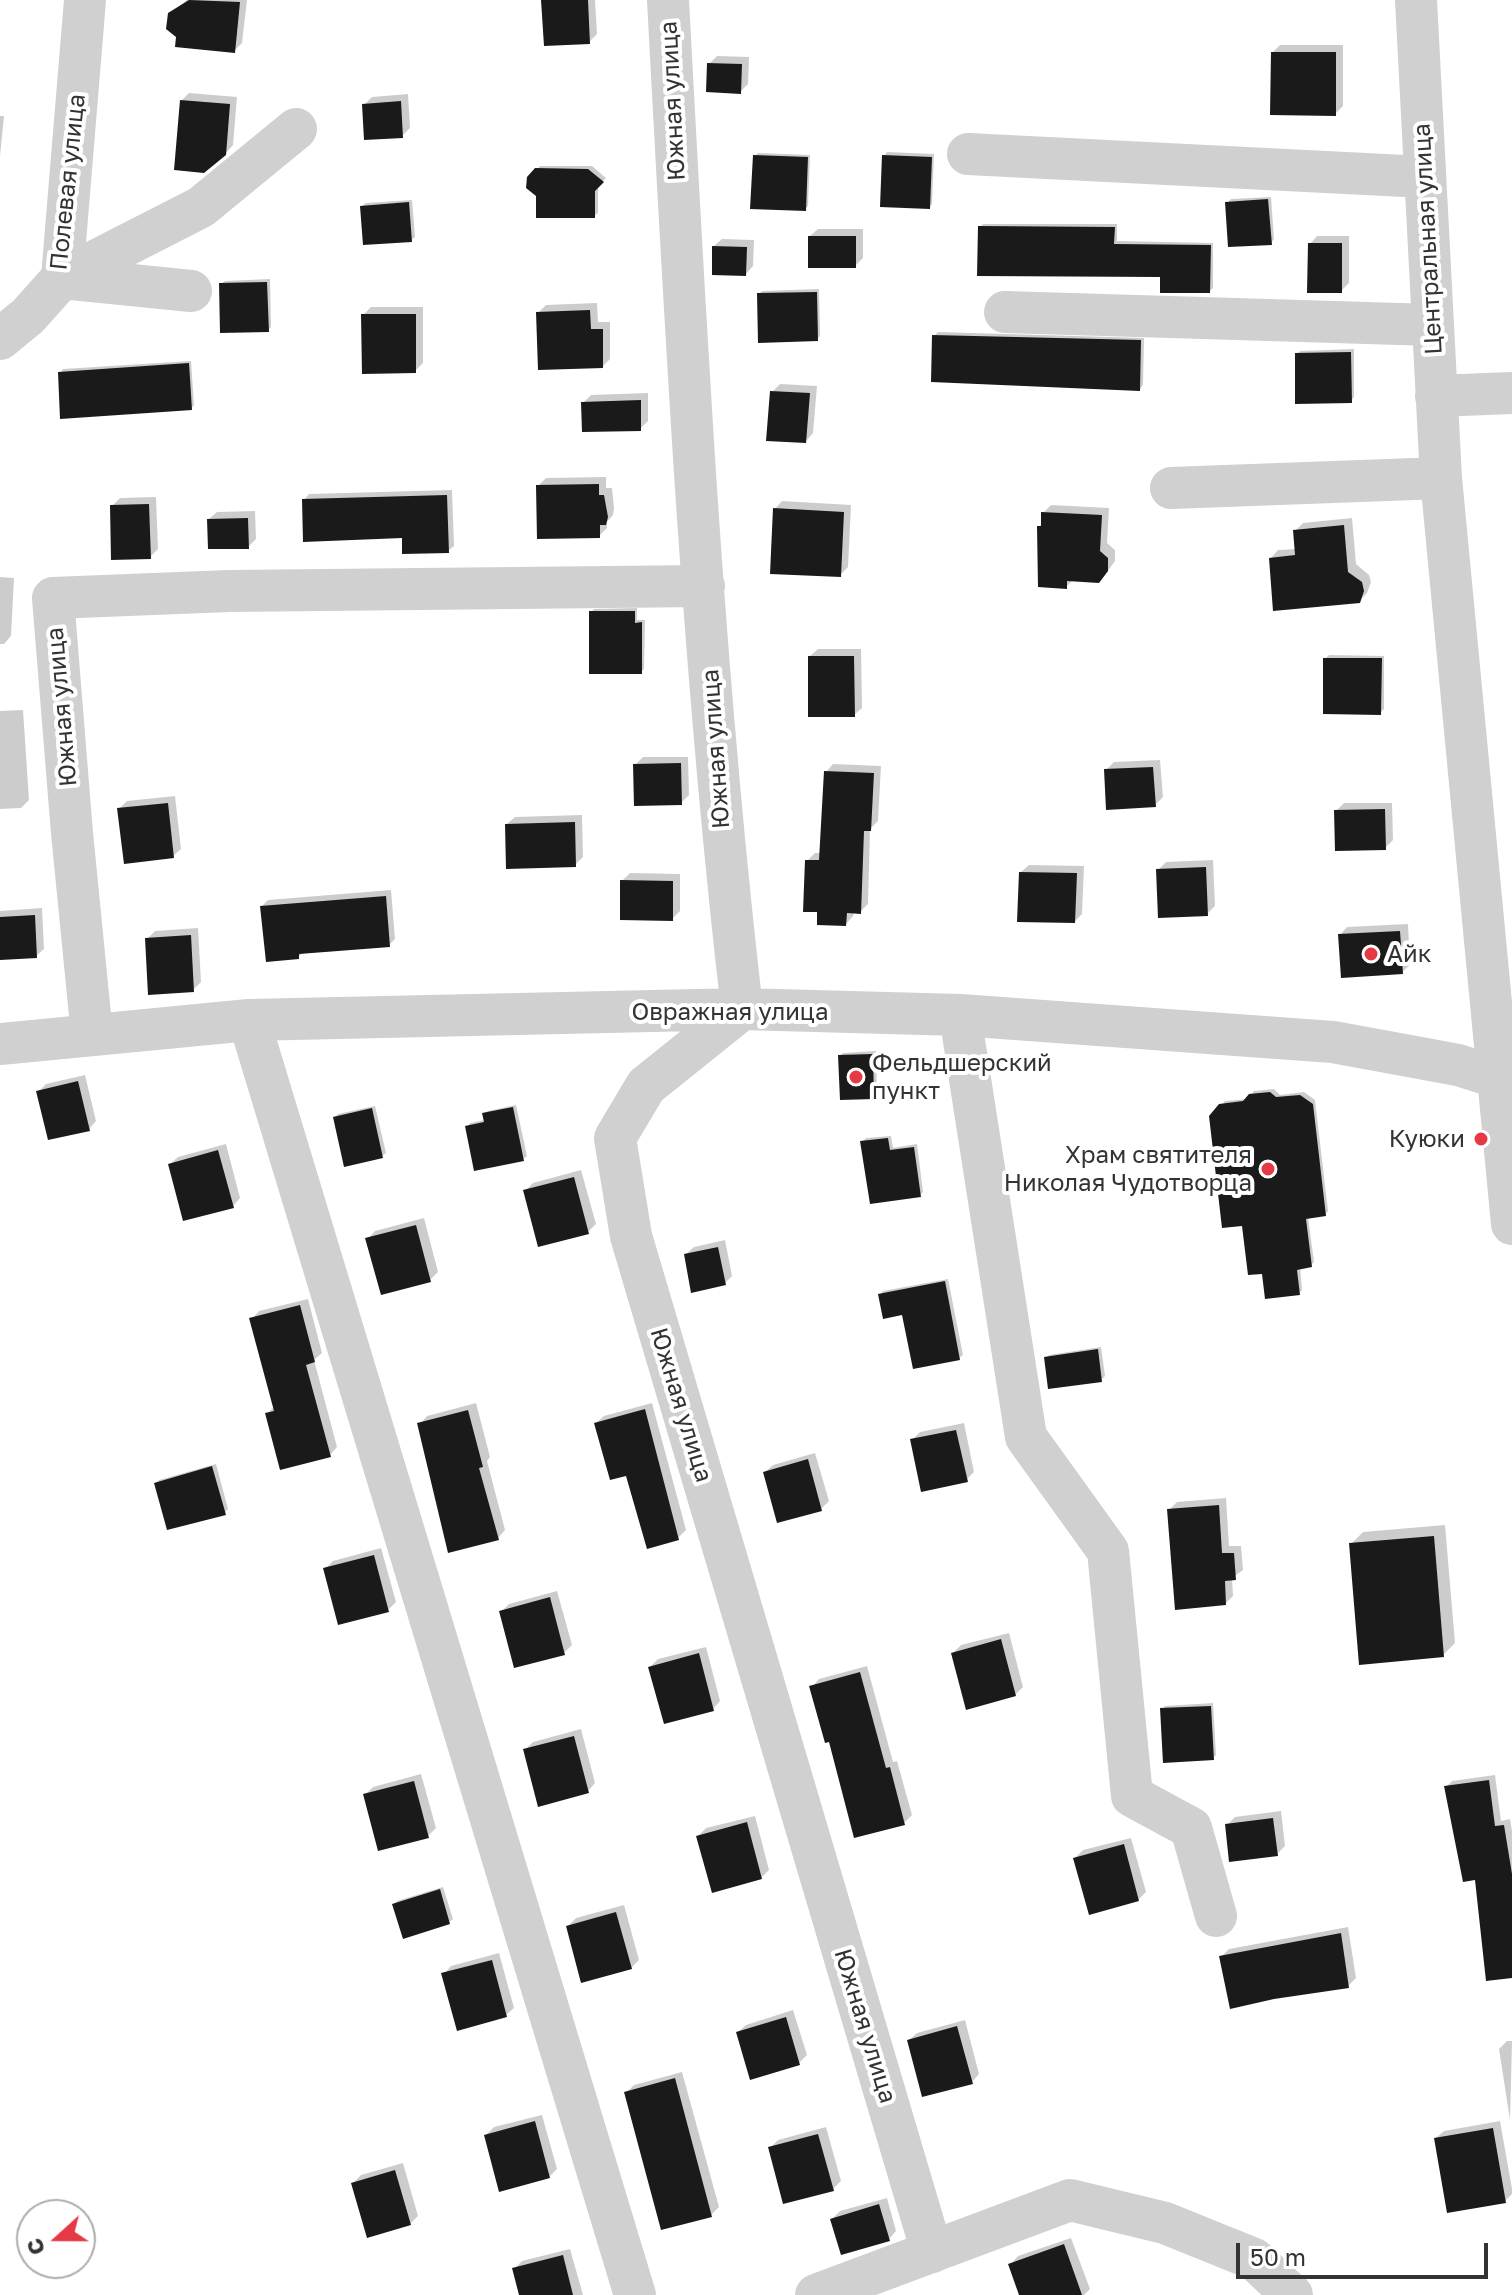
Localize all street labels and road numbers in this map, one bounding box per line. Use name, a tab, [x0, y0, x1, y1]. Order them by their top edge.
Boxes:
street label: Южная улица	[654, 20, 692, 182]
street label: Полевая улица	[44, 92, 92, 272]
street label: Центральная улица	[1408, 123, 1448, 355]
street label: Южная улица	[41, 626, 83, 788]
street label: Южная улица	[696, 668, 736, 830]
street label: Овражная улица	[631, 998, 829, 1026]
street label: Южная улица	[644, 1324, 718, 1486]
street label: Южная улица	[828, 1945, 902, 2107]

